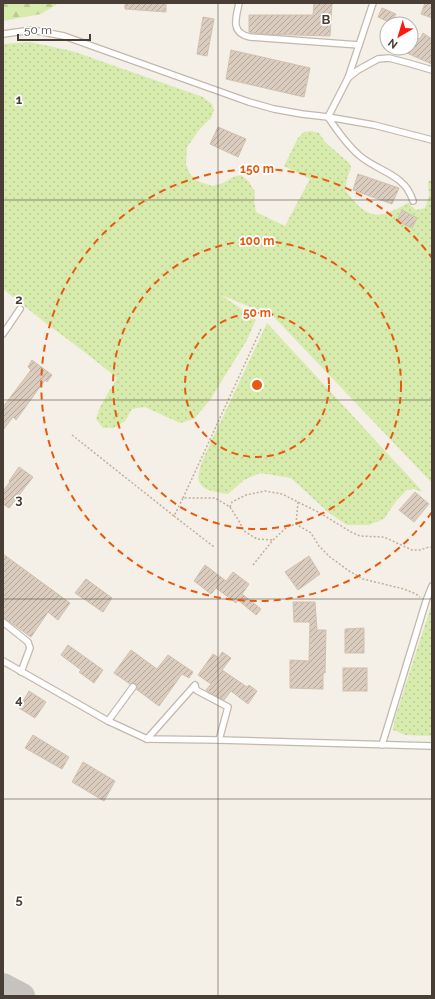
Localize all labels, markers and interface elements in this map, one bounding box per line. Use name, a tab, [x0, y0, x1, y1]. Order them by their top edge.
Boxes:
text: B	[322, 12, 331, 27]
scale bar	[18, 16, 90, 42]
north arrow	[379, 16, 419, 56]
text: 50 m	[24, 23, 52, 37]
text: N	[386, 36, 400, 51]
text: 1	[16, 92, 23, 107]
text: 150 m	[240, 162, 274, 176]
text: 100 m	[240, 234, 274, 248]
text: 2	[15, 292, 23, 307]
text: 50 m	[243, 306, 271, 320]
centre of rings	[250, 378, 264, 392]
text: 3	[15, 492, 23, 507]
text: 4	[15, 692, 23, 707]
text: 5	[15, 892, 23, 907]

